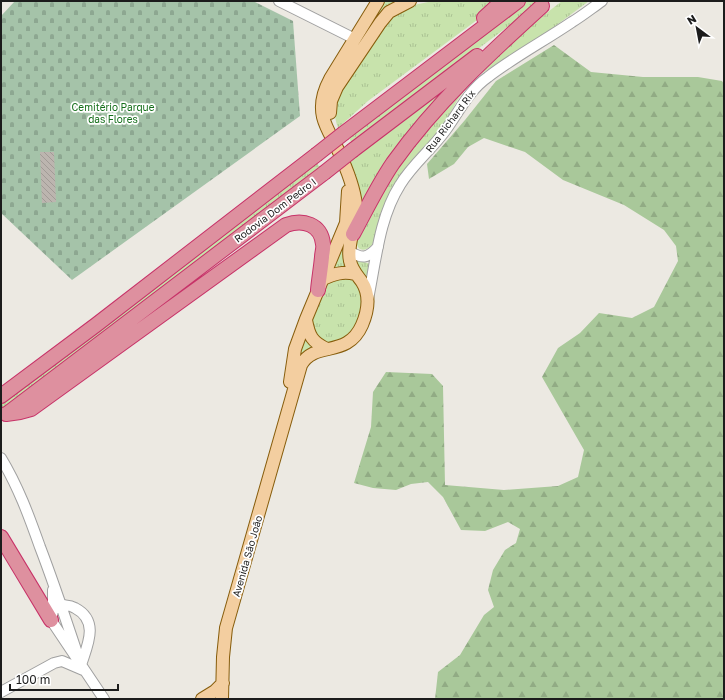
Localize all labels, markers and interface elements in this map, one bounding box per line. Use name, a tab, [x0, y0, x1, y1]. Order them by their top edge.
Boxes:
north arrow	[677, 8, 717, 48]
text: N	[684, 11, 698, 27]
street label: Rua Richard Rix	[423, 87, 478, 155]
park label: Cemitério Parque das Flores	[72, 101, 155, 125]
street label: Rodovia Dom Pedro I	[232, 175, 318, 245]
street label: Avenida São João	[230, 514, 264, 598]
scale bar	[10, 666, 118, 692]
text: 100 m	[16, 672, 50, 687]

